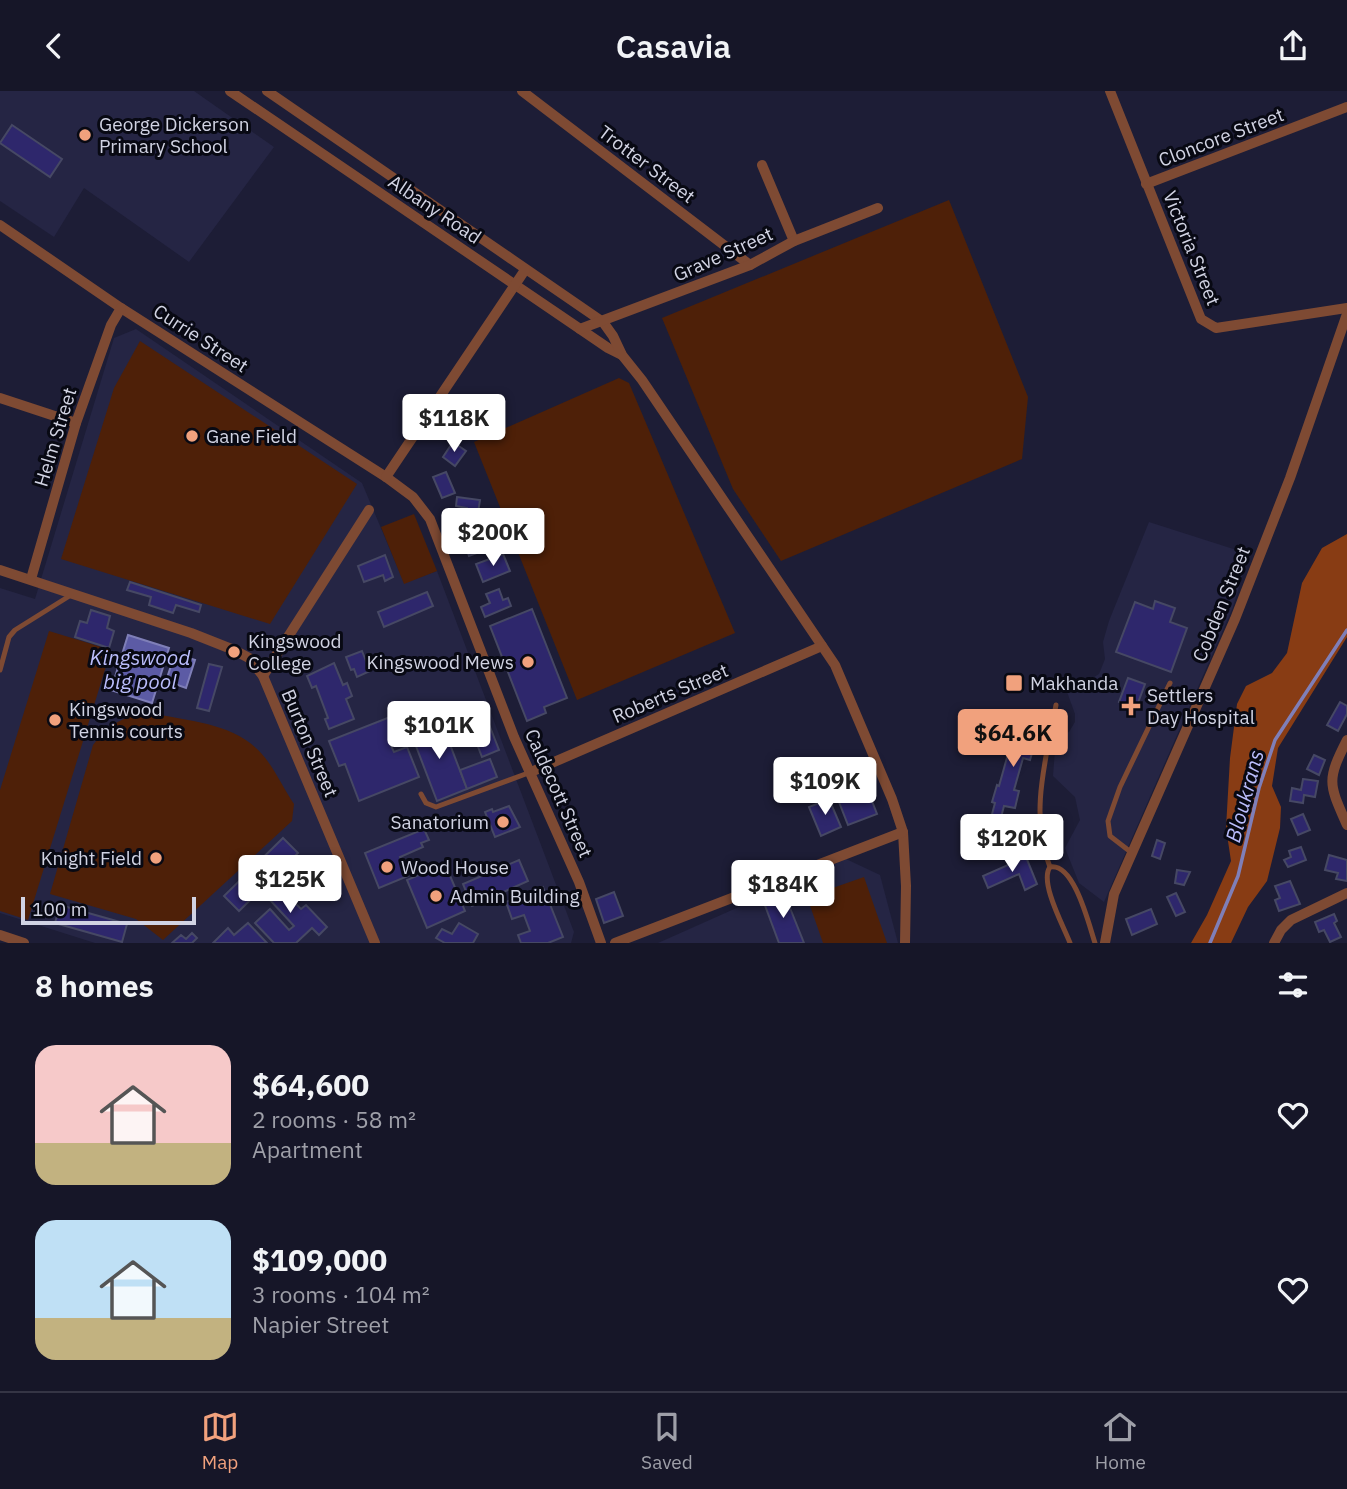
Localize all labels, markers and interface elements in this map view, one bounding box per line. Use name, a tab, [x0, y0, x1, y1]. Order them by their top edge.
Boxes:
text: Casavia	[616, 25, 731, 67]
icon: back	[35, 27, 73, 65]
icon: share	[1274, 27, 1312, 65]
street label: Cloncore Street	[1155, 102, 1287, 172]
place label: George Dickerson Primary School	[99, 112, 249, 158]
street label: Trotter Street	[594, 120, 700, 208]
marker: George Dickerson Primary School	[77, 127, 93, 143]
street label: Albany Road	[384, 169, 486, 249]
street label: Victoria Street	[1158, 187, 1226, 309]
street label: Grave Street	[670, 221, 776, 287]
street label: Currie Street	[149, 298, 253, 378]
street label: Helm Street	[29, 385, 81, 489]
pin: $118K	[405, 395, 503, 454]
text: $118K	[418, 402, 490, 432]
place label: Gane Field	[206, 424, 297, 448]
marker: Gane Field	[184, 428, 200, 444]
pin: $200K	[444, 509, 542, 568]
text: $200K	[457, 516, 529, 546]
street label: Cobden Street	[1187, 543, 1255, 665]
place label: Kingswood College	[248, 629, 342, 675]
water label: Kingswood big pool	[90, 643, 191, 695]
marker: Kingswood College	[226, 644, 242, 660]
place label: Kingswood Mews	[366, 650, 514, 674]
marker: Kingswood Mews	[520, 654, 536, 670]
street label: Roberts Street	[608, 658, 732, 728]
place label: Makhanda	[1030, 671, 1118, 695]
marker: Makhanda	[1004, 673, 1024, 693]
place label: Settlers Day Hospital	[1147, 683, 1255, 729]
street label: Burton Street	[277, 685, 343, 801]
marker: Settlers Day Hospital	[1121, 696, 1141, 716]
place label: Kingswood Tennis courts	[69, 697, 183, 743]
pin: $101K	[390, 701, 488, 761]
text: $101K	[403, 709, 475, 739]
pin: $64.6K	[956, 709, 1070, 769]
marker: Kingswood Tennis courts	[47, 712, 63, 728]
text: $64.6K	[974, 717, 1052, 747]
street label: Caldecott Street	[520, 725, 598, 861]
water label: Bloukrans	[1218, 747, 1270, 845]
pin: $109K	[776, 757, 874, 817]
text: $109K	[789, 765, 861, 795]
place label: Sanatorium	[391, 810, 489, 834]
marker: Sanatorium	[495, 814, 511, 830]
pin: $120K	[963, 815, 1061, 874]
text: $120K	[976, 822, 1048, 852]
place label: Knight Field	[41, 846, 142, 870]
marker: Knight Field	[148, 850, 164, 866]
pin: $125K	[241, 855, 339, 915]
place label: Wood House	[401, 855, 509, 879]
marker: Wood House	[379, 859, 395, 875]
pin: $184K	[734, 861, 832, 920]
text: $125K	[254, 863, 326, 893]
text: $184K	[747, 868, 819, 898]
place label: Admin Building	[450, 884, 580, 908]
marker: Admin Building	[428, 888, 444, 904]
scale bar	[21, 894, 196, 926]
text: 100 m	[32, 897, 87, 921]
text: 8 homes	[35, 966, 154, 1005]
icon: filters	[1274, 966, 1312, 1004]
text: $64,600	[252, 1065, 369, 1104]
icon: home	[91, 1073, 175, 1157]
icon: heart	[1274, 1096, 1312, 1134]
text: 2 rooms · 58 m²	[252, 1104, 416, 1134]
text: Apartment	[252, 1134, 363, 1164]
text: $109,000	[252, 1240, 387, 1279]
icon: home	[91, 1248, 175, 1332]
icon: heart	[1274, 1271, 1312, 1309]
text: 3 rooms · 104 m²	[252, 1279, 430, 1309]
text: Napier Street	[252, 1309, 389, 1339]
tab: Map	[201, 1408, 239, 1474]
tab: Saved	[641, 1408, 693, 1474]
tab: Home	[1095, 1408, 1146, 1474]

